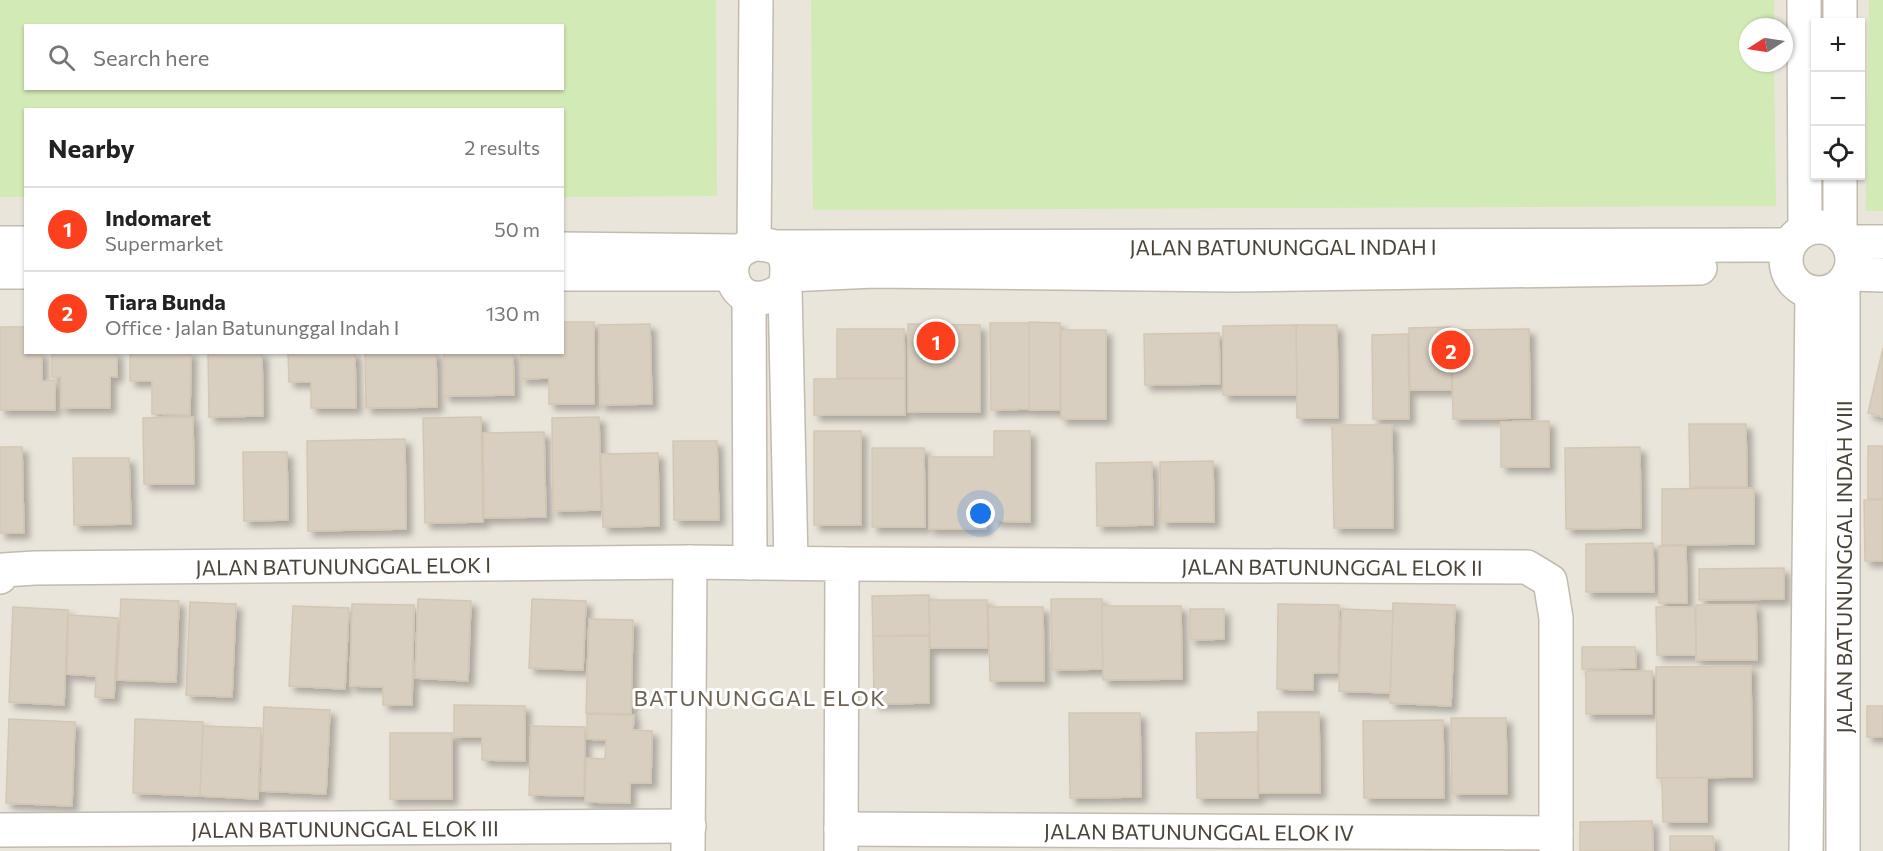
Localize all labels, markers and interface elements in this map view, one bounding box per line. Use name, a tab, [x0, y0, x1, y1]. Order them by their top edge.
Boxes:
north arrow	[1739, 18, 1793, 72]
map controls	[1811, 18, 1865, 180]
button: +	[1811, 18, 1865, 72]
search box	[24, 24, 564, 90]
icon: search	[45, 41, 78, 74]
text: Search here	[93, 44, 209, 71]
button: −	[1811, 72, 1865, 126]
button: locate	[1811, 126, 1865, 180]
text: Nearby	[48, 132, 135, 163]
text: 2 results	[464, 135, 540, 159]
text: Indomaret	[105, 204, 211, 231]
text: 1	[63, 217, 72, 241]
text: 50 m	[494, 217, 540, 241]
text: Supermarket	[105, 231, 223, 255]
street label: JALAN BATUNUNGGAL INDAH I	[1129, 233, 1437, 259]
text: Tiara Bunda	[105, 288, 226, 315]
text: 2	[62, 301, 73, 325]
text: 130 m	[486, 301, 540, 325]
text: Office · Jalan Batununggal Indah I	[105, 315, 399, 339]
pin: 1	[916, 318, 956, 364]
pin: 2	[1432, 328, 1470, 372]
street label: JALAN BATUNUNGGAL INDAH VIII	[1831, 400, 1856, 734]
your location	[966, 499, 995, 528]
street label: JALAN BATUNUNGGAL ELOK I	[195, 551, 491, 579]
street label: JALAN BATUNUNGGAL ELOK II	[1181, 553, 1483, 579]
district label: BATUNUNGGAL ELOK	[633, 684, 887, 711]
street label: JALAN BATUNUNGGAL ELOK III	[191, 815, 499, 841]
street label: JALAN BATUNUNGGAL ELOK IV	[1044, 818, 1354, 844]

